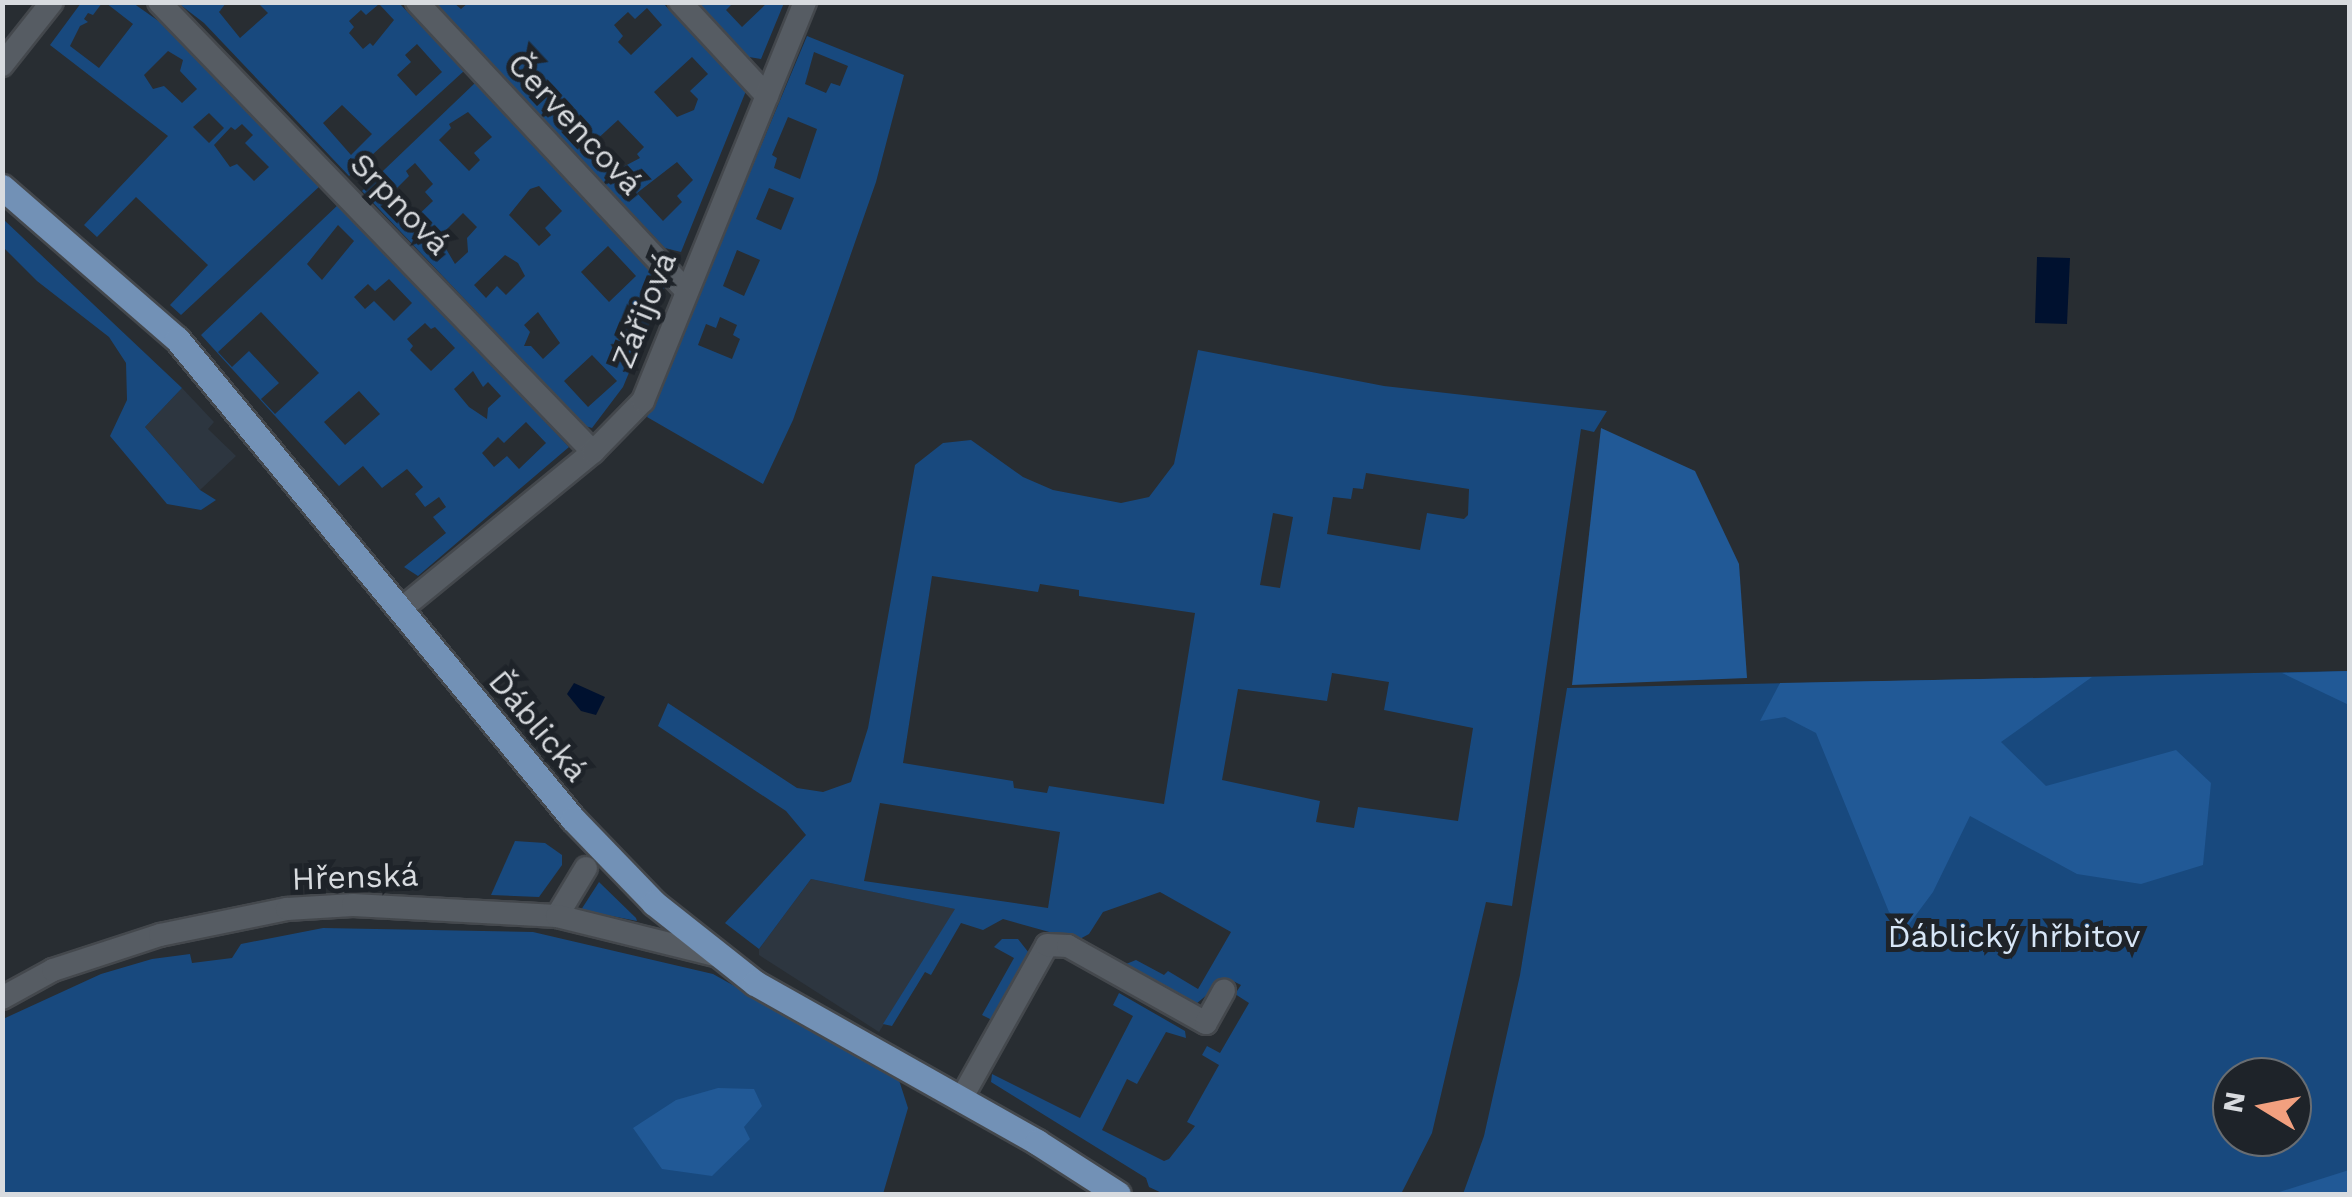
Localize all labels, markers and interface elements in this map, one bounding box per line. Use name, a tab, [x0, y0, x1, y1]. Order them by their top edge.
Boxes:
street label: Červencová	[500, 45, 650, 203]
street label: Srpnová	[342, 145, 458, 263]
street label: Zářijová	[603, 246, 685, 374]
street label: Ďáblická	[480, 663, 596, 789]
street label: Hřenská	[291, 856, 419, 898]
park label: Ďáblický hřbitov	[1887, 917, 2141, 955]
north arrow	[2212, 1057, 2312, 1157]
text: N	[2216, 1089, 2252, 1115]

